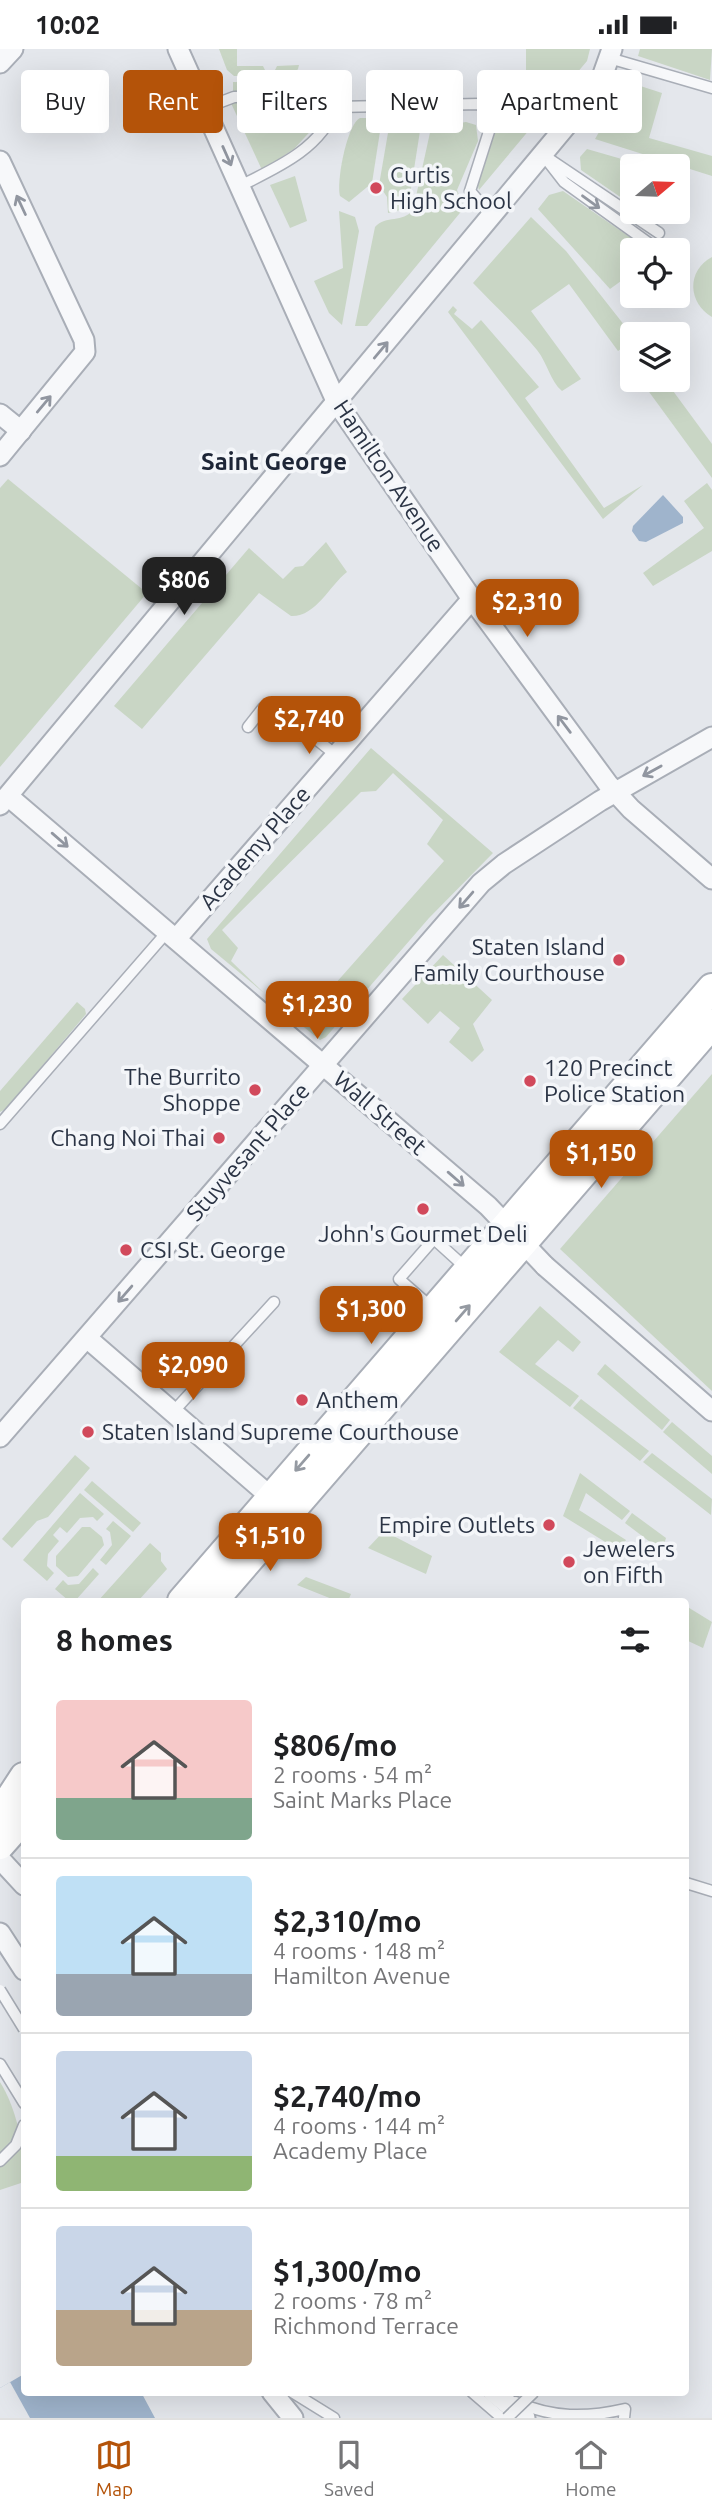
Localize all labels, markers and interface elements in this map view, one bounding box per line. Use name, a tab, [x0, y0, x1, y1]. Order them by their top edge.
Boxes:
text: 10:02	[35, 10, 100, 39]
chip: Buy	[21, 70, 109, 133]
chip: Rent	[123, 70, 223, 133]
chip: Filters	[237, 70, 352, 133]
chip: New	[366, 70, 463, 133]
chip: Apartment	[477, 70, 642, 133]
one-way arrow	[221, 145, 234, 166]
north arrow	[620, 154, 690, 224]
map controls	[620, 154, 690, 392]
place label: Curtis High School	[390, 162, 512, 213]
marker: Curtis High School	[368, 180, 384, 196]
one-way arrow	[581, 194, 600, 209]
one-way arrow	[13, 195, 27, 216]
button: locate	[620, 238, 690, 308]
button: layers	[620, 322, 690, 392]
one-way arrow	[373, 342, 388, 360]
one-way arrow	[36, 395, 52, 413]
street label: Hamilton Avenue	[329, 395, 449, 556]
district label: Saint George	[201, 448, 347, 475]
pin: $806	[143, 557, 225, 617]
text: $806	[158, 567, 210, 592]
pin: $2,310	[470, 579, 584, 639]
text: $2,310	[492, 589, 562, 614]
pin: $2,740	[252, 697, 366, 756]
text: $2,740	[274, 706, 344, 731]
one-way arrow	[557, 715, 572, 734]
one-way arrow	[643, 764, 663, 778]
street label: Academy Place	[194, 781, 315, 914]
one-way arrow	[51, 832, 69, 848]
one-way arrow	[458, 890, 474, 908]
place label: Staten Island Family Courthouse	[413, 934, 605, 985]
marker: Staten Island Family Courthouse	[611, 952, 627, 968]
pin: $1,230	[260, 981, 374, 1041]
text: $1,230	[282, 991, 352, 1016]
place label: 120 Precinct Police Station	[544, 1055, 685, 1106]
place label: The Burrito Shoppe	[124, 1064, 241, 1115]
street label: Wall Street	[329, 1066, 432, 1160]
marker: 120 Precinct Police Station	[522, 1073, 538, 1089]
street label: Stuyvesant Place	[181, 1078, 314, 1225]
marker: The Burrito Shoppe	[247, 1082, 263, 1098]
place label: Chang Noi Thai	[50, 1125, 205, 1150]
marker: Chang Noi Thai	[211, 1130, 227, 1146]
pin: $1,150	[544, 1131, 658, 1190]
text: $1,150	[566, 1140, 636, 1165]
one-way arrow	[447, 1171, 465, 1187]
marker: John's Gourmet Deli	[415, 1201, 431, 1217]
place label: John's Gourmet Deli	[318, 1221, 528, 1246]
place label: CSI St. George	[140, 1237, 286, 1262]
marker: CSI St. George	[118, 1242, 134, 1258]
one-way arrow	[117, 1285, 133, 1303]
pin: $1,300	[314, 1287, 428, 1346]
text: $1,300	[336, 1296, 406, 1321]
one-way arrow	[455, 1304, 471, 1322]
pin: $2,090	[136, 1343, 250, 1402]
text: $2,090	[158, 1352, 228, 1377]
place label: Anthem	[316, 1387, 399, 1412]
marker: Anthem	[294, 1392, 310, 1408]
place label: Staten Island Supreme Courthouse	[102, 1419, 459, 1444]
marker: Staten Island Supreme Courthouse	[80, 1424, 96, 1440]
one-way arrow	[294, 1454, 310, 1472]
place label: Empire Outlets	[379, 1512, 535, 1537]
pin: $1,510	[213, 1513, 327, 1573]
marker: Empire Outlets	[541, 1517, 557, 1533]
text: $1,510	[235, 1523, 305, 1548]
place label: Jewelers on Fifth	[583, 1536, 675, 1587]
marker: Jewelers on Fifth	[561, 1554, 577, 1570]
icon: filters	[616, 1621, 654, 1659]
text: 8 homes	[56, 1623, 173, 1657]
icon: home	[112, 1728, 196, 1812]
text: $806/mo	[273, 1728, 397, 1762]
text: 2 rooms · 54 m²	[273, 1762, 432, 1787]
text: Saint Marks Place	[273, 1787, 452, 1812]
icon: home	[112, 1904, 196, 1988]
text: $2,310/mo	[273, 1904, 422, 1938]
text: 4 rooms · 148 m²	[273, 1938, 445, 1963]
text: Hamilton Avenue	[273, 1963, 451, 1988]
icon: home	[112, 2079, 196, 2163]
text: $2,740/mo	[273, 2079, 422, 2113]
text: 4 rooms · 144 m²	[273, 2113, 445, 2138]
text: Academy Place	[273, 2138, 428, 2163]
icon: home	[112, 2254, 196, 2338]
text: $1,300/mo	[273, 2254, 422, 2288]
text: 2 rooms · 78 m²	[273, 2288, 432, 2313]
text: Richmond Terrace	[273, 2313, 459, 2338]
tab: Map	[95, 2436, 133, 2500]
tab: Saved	[324, 2436, 375, 2500]
tab: Home	[565, 2436, 617, 2500]

